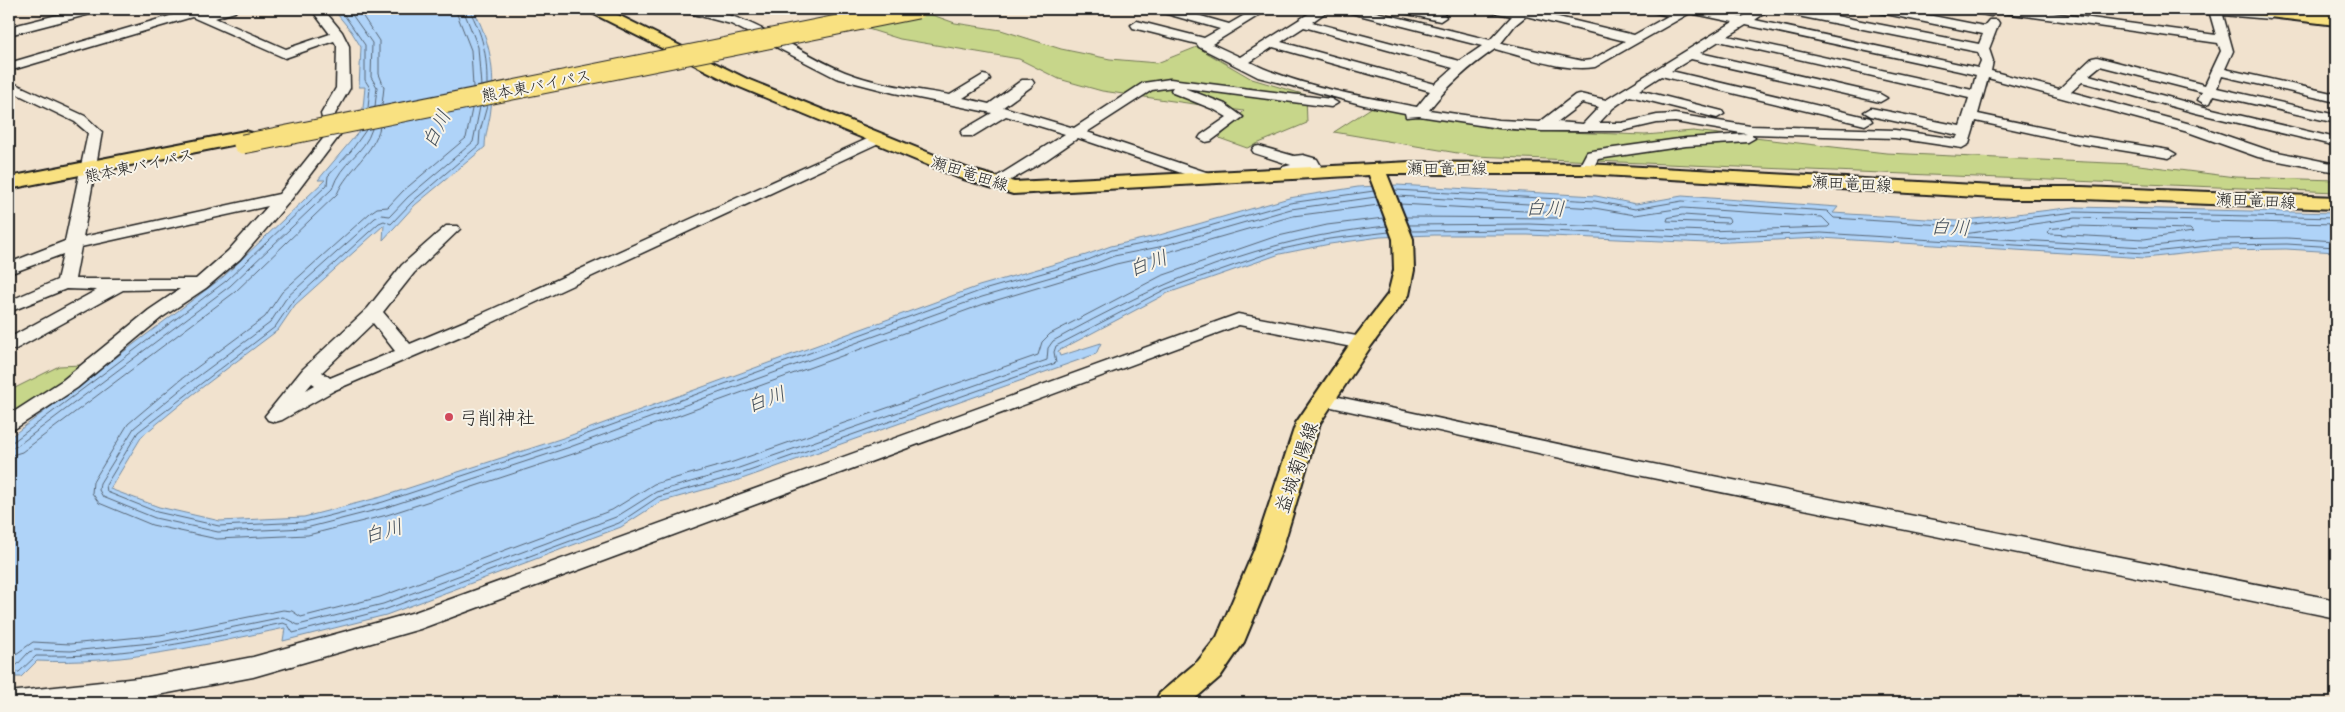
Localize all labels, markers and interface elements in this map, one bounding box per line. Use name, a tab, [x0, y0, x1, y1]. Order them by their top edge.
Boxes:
street label: 熊本東バイパス	[479, 66, 593, 109]
water label: 白川	[417, 106, 460, 155]
street label: 熊本東バイパス	[83, 145, 197, 190]
street label: 瀬田竜田線	[928, 152, 1011, 199]
street label: 瀬田竜田線	[1407, 159, 1487, 182]
street label: 瀬田竜田線	[1811, 172, 1892, 199]
street label: 瀬田竜田線	[2215, 189, 2296, 216]
water label: 白川	[1524, 196, 1565, 226]
water label: 白川	[1929, 215, 1971, 245]
water label: 白川	[1125, 246, 1173, 286]
water label: 白川	[743, 382, 791, 422]
place label: 弓削神社	[459, 407, 535, 434]
marker: 弓削神社	[443, 411, 455, 423]
street label: 益城菊陽線	[1271, 419, 1328, 517]
water label: 白川	[361, 515, 407, 553]

